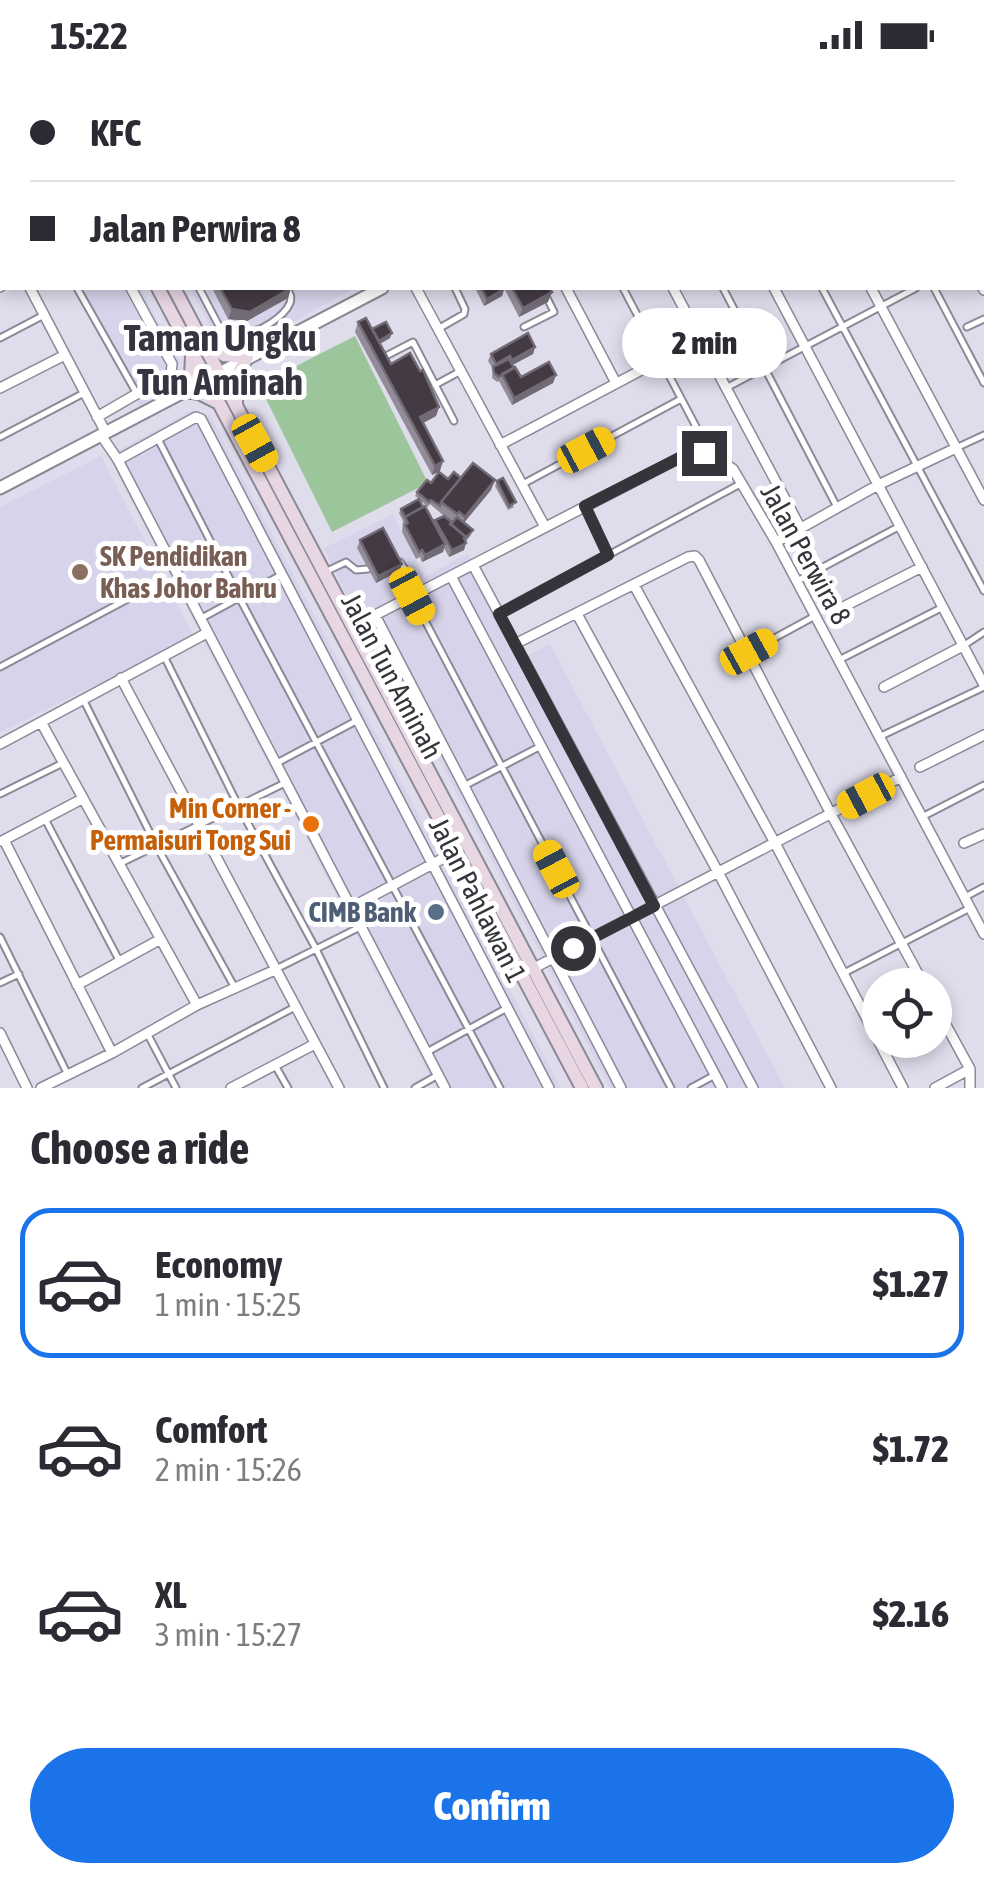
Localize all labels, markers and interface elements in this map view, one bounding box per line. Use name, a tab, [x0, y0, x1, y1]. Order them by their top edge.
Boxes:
text: 15:22	[50, 14, 128, 57]
text: KFC	[90, 111, 141, 154]
text: Jalan Perwira 8	[90, 207, 301, 250]
callout: 2 min	[622, 308, 786, 378]
district label: Taman Ungku Tun Aminah	[124, 316, 316, 403]
text: 2 min	[672, 324, 737, 361]
car	[227, 409, 283, 477]
car	[552, 423, 620, 477]
route end	[682, 431, 727, 476]
street label: Jalan Perwira 8	[754, 478, 858, 630]
place label: SK Pendidikan Khas Johor Bahru	[100, 540, 277, 604]
marker: SK Pendidikan Khas Johor Bahru	[69, 561, 91, 583]
car	[385, 562, 439, 630]
street label: Jalan Tun Aminah	[335, 588, 449, 764]
car	[715, 624, 783, 680]
car	[832, 769, 900, 823]
place label: Min Corner - Permaisuri Tong Sui	[90, 792, 291, 856]
marker: Min Corner - Permaisuri Tong Sui	[300, 813, 322, 835]
street label: Jalan Pahlawan 1	[423, 813, 533, 987]
car	[529, 835, 583, 903]
place label: CIMB Bank	[308, 896, 417, 928]
marker: CIMB Bank	[425, 901, 447, 923]
route start	[551, 926, 596, 971]
map controls	[862, 968, 952, 1058]
button: locate	[862, 968, 952, 1058]
text: Choose a ride	[30, 1122, 249, 1174]
icon: car	[35, 1238, 125, 1328]
text: Economy	[155, 1243, 282, 1286]
text: $1.27	[873, 1262, 949, 1305]
text: 1 min · 15:25	[155, 1286, 302, 1323]
icon: car	[35, 1403, 125, 1493]
text: Comfort	[155, 1408, 267, 1451]
text: $1.72	[873, 1427, 949, 1470]
text: 2 min · 15:26	[155, 1451, 302, 1488]
icon: car	[35, 1568, 125, 1658]
text: XL	[155, 1573, 187, 1616]
text: $2.16	[873, 1592, 949, 1635]
text: 3 min · 15:27	[155, 1616, 302, 1653]
button: Confirm	[30, 1748, 954, 1863]

